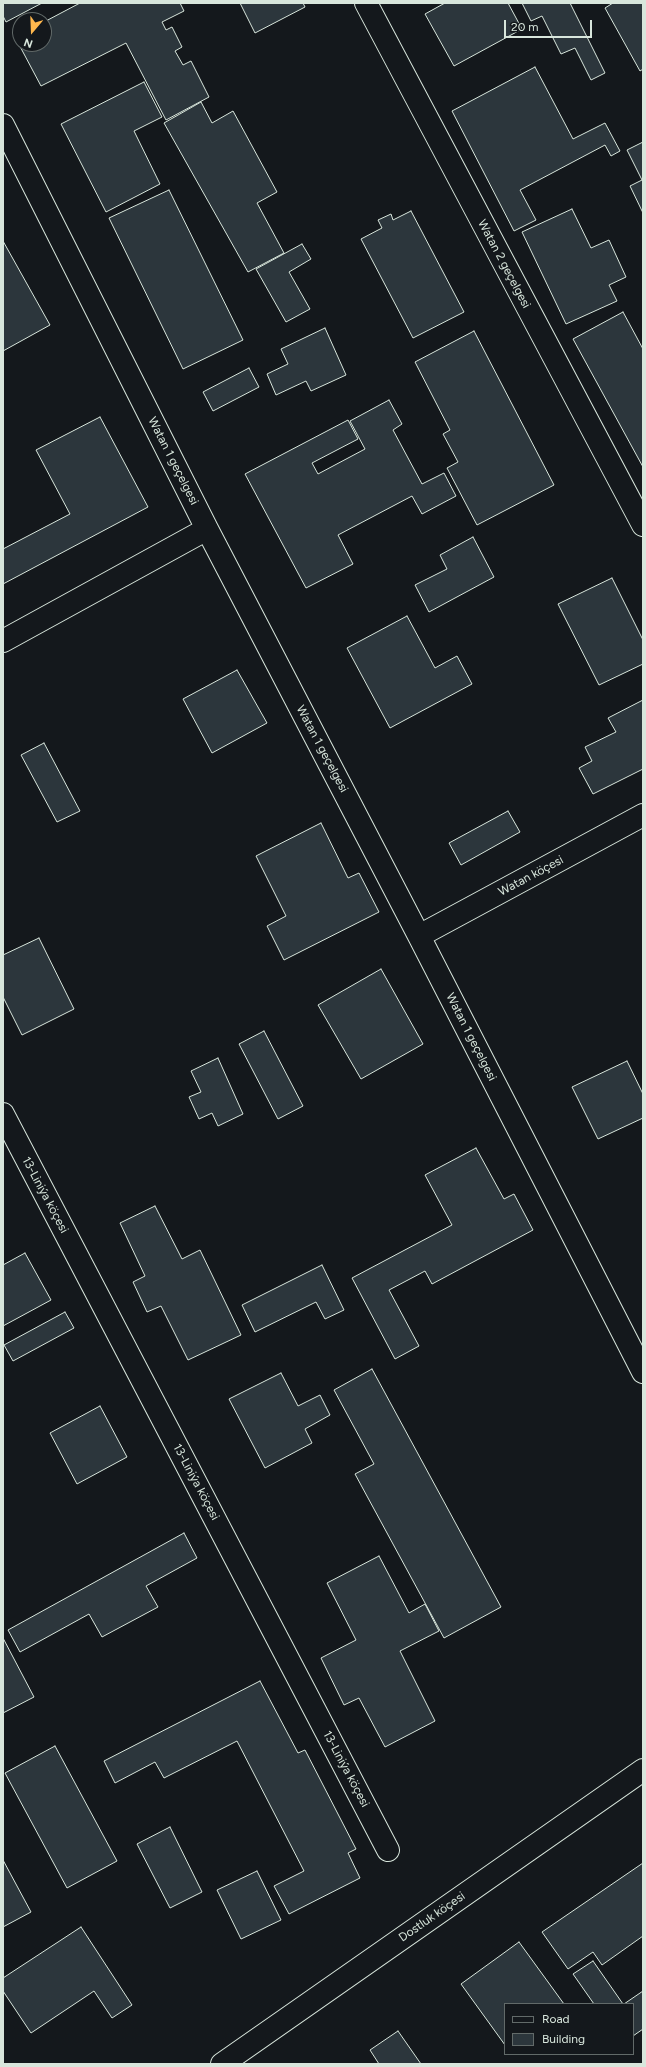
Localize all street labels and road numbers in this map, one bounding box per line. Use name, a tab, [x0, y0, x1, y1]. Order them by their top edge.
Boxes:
street label: Watan 2 geçelgesi	[475, 217, 533, 311]
street label: Watan 1 geçelgesi	[145, 415, 201, 507]
street label: Watan 1 geçelgesi	[293, 703, 351, 795]
street label: Watan köçesi	[496, 853, 566, 899]
street label: Watan 1 geçelgesi	[443, 991, 499, 1083]
street label: 13-Liniýa köçesi	[19, 1154, 71, 1236]
street label: 13-Liniýa köçesi	[170, 1441, 222, 1523]
street label: 13-Liniýa köçesi	[320, 1728, 372, 1810]
street label: Dostluk köçesi	[396, 1889, 468, 1945]

